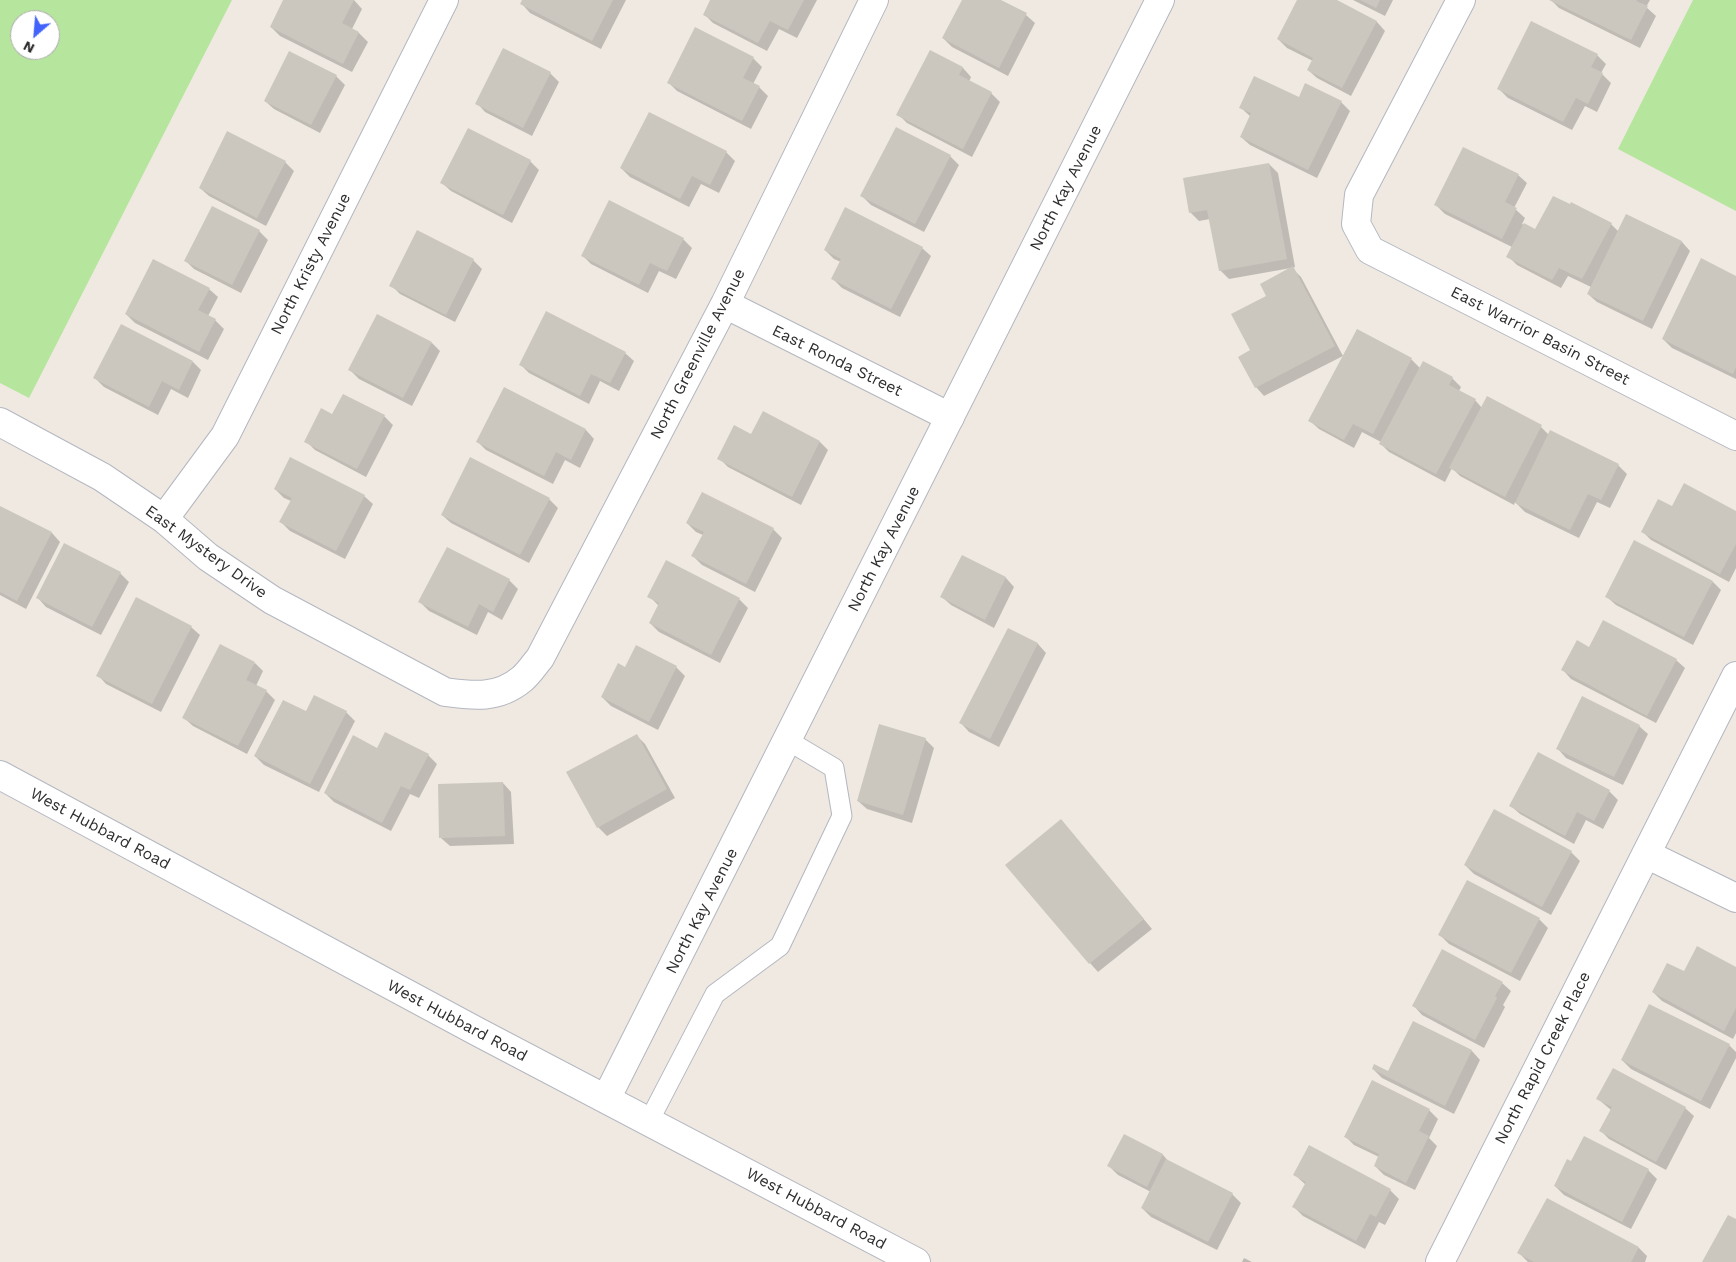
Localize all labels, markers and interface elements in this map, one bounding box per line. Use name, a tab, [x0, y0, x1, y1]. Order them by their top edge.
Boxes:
north arrow	[10, 10, 60, 60]
text: N	[20, 38, 37, 57]
street label: North Kay Avenue	[1026, 122, 1106, 254]
street label: North Kristy Avenue	[267, 190, 355, 338]
street label: North Greenville Avenue	[647, 265, 749, 443]
street label: East Warrior Basin Street	[1447, 282, 1633, 390]
street label: East Ronda Street	[769, 321, 905, 401]
street label: North Kay Avenue	[844, 483, 924, 615]
street label: East Mystery Drive	[141, 501, 271, 603]
street label: West Hubbard Road	[27, 784, 173, 874]
street label: North Kay Avenue	[662, 845, 742, 977]
street label: North Rapid Creek Place	[1491, 969, 1595, 1147]
street label: West Hubbard Road	[384, 976, 530, 1066]
street label: West Hubbard Road	[743, 1164, 889, 1254]

